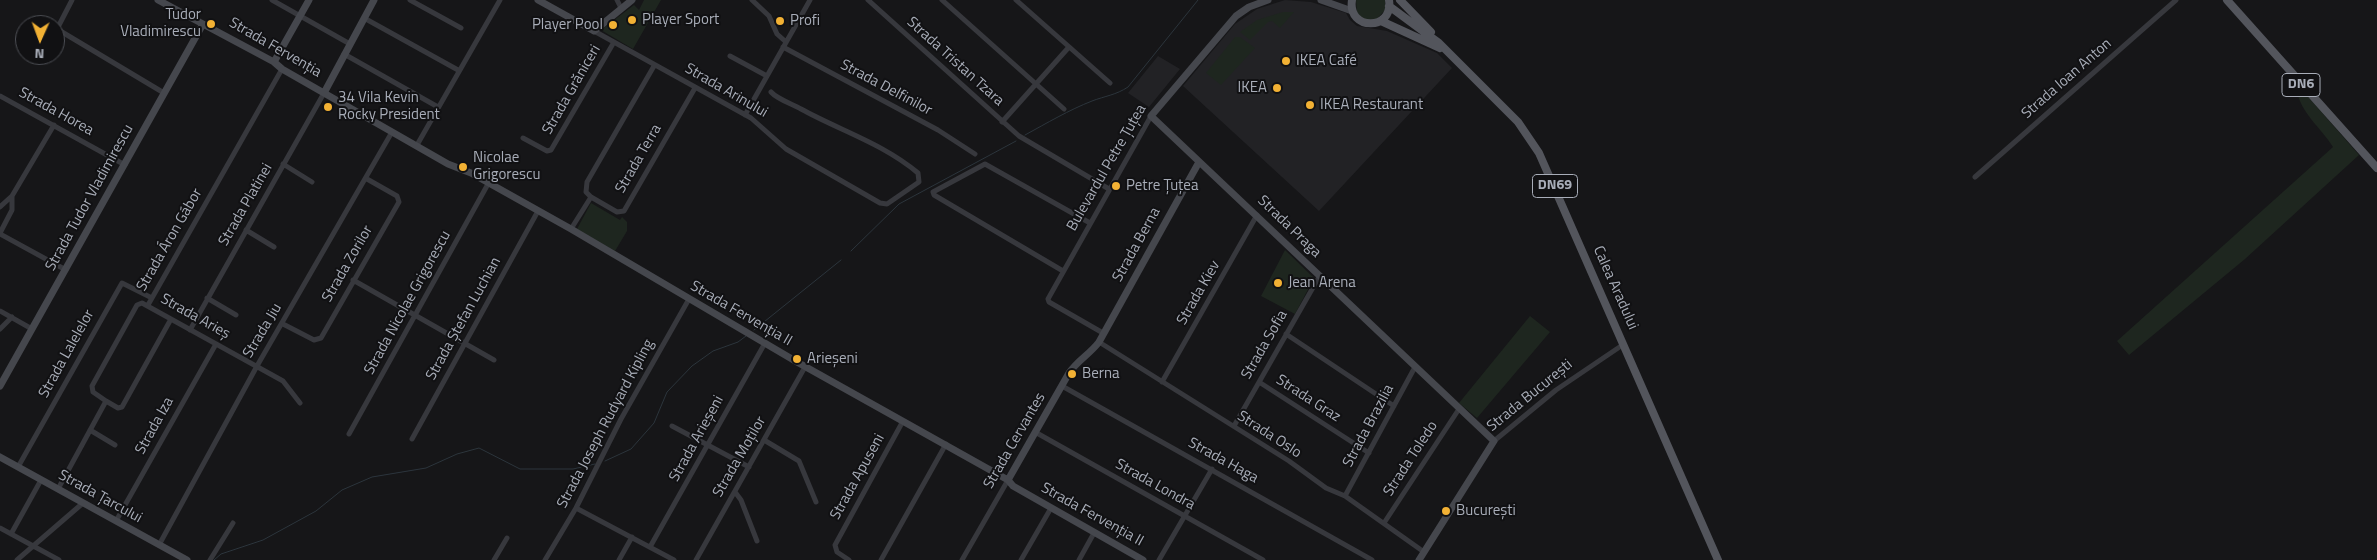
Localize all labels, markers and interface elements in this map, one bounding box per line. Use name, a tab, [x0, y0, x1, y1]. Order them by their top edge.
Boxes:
place label: Tudor Vladimirescu	[120, 6, 201, 41]
place label: Player Sport	[642, 11, 719, 29]
place label: Profi	[790, 12, 820, 30]
street label: Strada Fervenția	[226, 14, 324, 82]
marker: Player Sport	[626, 14, 638, 26]
street label: Strada Tristan Tzara	[903, 14, 1007, 110]
north arrow	[15, 15, 65, 65]
marker: Profi	[774, 15, 786, 27]
place label: Player Pool	[532, 16, 603, 34]
marker: Tudor Vladimirescu	[205, 18, 217, 30]
marker: Player Pool	[607, 19, 619, 31]
street label: Strada Ioan Anton	[2018, 35, 2116, 123]
street label: Strada Grăniceri	[539, 42, 605, 138]
text: N	[34, 44, 45, 65]
place label: IKEA Café	[1296, 52, 1357, 70]
marker: IKEA Café	[1280, 55, 1292, 67]
street label: Strada Delfinilor	[837, 56, 935, 120]
street label: Strada Arinului	[681, 60, 771, 122]
road number: DN6	[2282, 74, 2320, 96]
place label: IKEA	[1238, 79, 1267, 97]
marker: IKEA	[1271, 82, 1283, 94]
street label: Strada Horea	[15, 84, 97, 140]
place label: 34 Vila Kevin Rocky President	[338, 89, 440, 124]
place label: IKEA Restaurant	[1320, 96, 1423, 114]
marker: IKEA Restaurant	[1304, 99, 1316, 111]
marker: 34 Vila Kevin Rocky President	[322, 101, 334, 113]
street label: Bulevardul Petre Țuțea	[1063, 102, 1151, 234]
street label: Strada Terra	[612, 121, 666, 197]
street label: Strada Tudor Vladimirescu	[42, 122, 138, 274]
place label: Nicolae Grigorescu	[473, 149, 540, 184]
street label: Strada Platinei	[215, 161, 277, 249]
marker: Nicolae Grigorescu	[457, 161, 469, 173]
road number: DN69	[1532, 175, 1578, 198]
place label: Petre Țuțea	[1126, 177, 1198, 195]
marker: Petre Țuțea	[1110, 180, 1122, 192]
street label: Strada Áron Gábor	[133, 185, 207, 295]
street label: Strada Praga	[1253, 192, 1325, 262]
street label: Strada Berna	[1109, 205, 1165, 285]
street label: Strada Zorilor	[319, 222, 377, 306]
street label: Strada Nicolae Grigorescu	[361, 228, 455, 378]
street label: Calea Aradului	[1589, 243, 1641, 333]
street label: Strada Ștefan Luchian	[423, 254, 505, 384]
street label: Strada Kiev	[1173, 258, 1225, 328]
place label: Jean Arena	[1288, 274, 1356, 292]
marker: Jean Arena	[1272, 277, 1284, 289]
street label: Strada Fervenția II	[687, 278, 795, 350]
street label: Strada Arieș	[157, 291, 233, 343]
street label: Strada Jiu	[240, 301, 286, 361]
street label: Strada Lalelelor	[35, 307, 99, 401]
street label: Strada Sofia	[1238, 307, 1292, 383]
street label: Strada Joseph Rudyard Kipling	[554, 336, 658, 512]
place label: Arieșeni	[807, 350, 858, 368]
marker: Arieșeni	[791, 353, 803, 365]
street label: Strada București	[1484, 356, 1576, 436]
place label: Berna	[1082, 365, 1120, 383]
marker: Berna	[1066, 368, 1078, 380]
street label: Strada Graz	[1272, 371, 1344, 427]
street label: Strada Brazilia	[1340, 382, 1398, 470]
street label: Strada Cervantes	[980, 390, 1050, 492]
street label: Strada Arieșeni	[666, 393, 728, 485]
street label: Strada Iza	[132, 394, 178, 458]
street label: Strada Oslo	[1233, 408, 1305, 462]
street label: Strada Moților	[710, 413, 770, 501]
street label: Strada Toledo	[1380, 418, 1442, 500]
street label: Strada Apuseni	[827, 431, 889, 523]
street label: Strada Haga	[1185, 434, 1261, 488]
street label: Strada Londra	[1112, 456, 1198, 514]
street label: Strada Țarcului	[55, 467, 145, 527]
street label: Strada Fervenția II	[1038, 479, 1146, 551]
place label: București	[1456, 502, 1516, 520]
marker: București	[1440, 505, 1452, 517]

